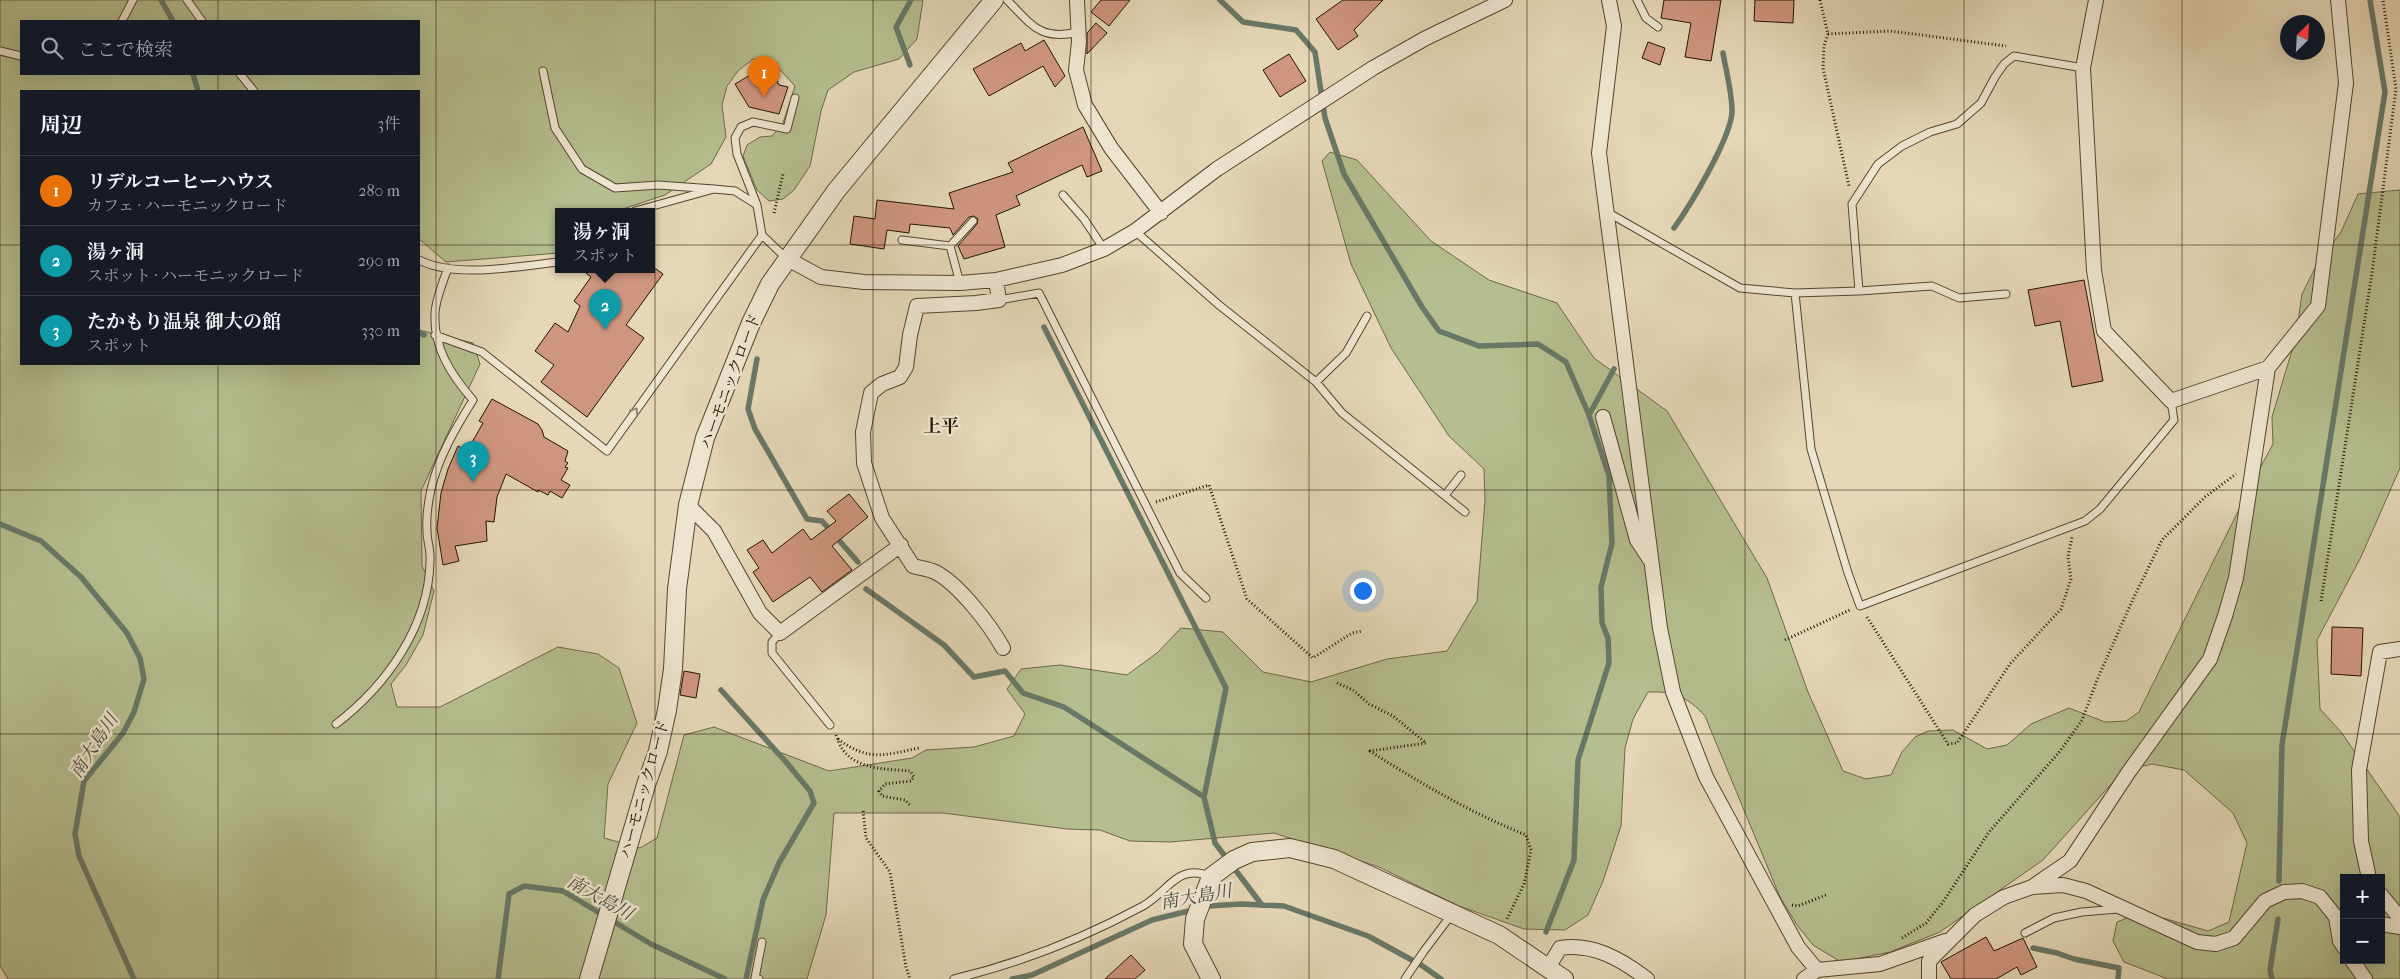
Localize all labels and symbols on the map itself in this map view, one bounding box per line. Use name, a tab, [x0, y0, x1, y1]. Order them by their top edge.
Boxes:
north arrow	[2280, 15, 2325, 60]
pin: 1	[748, 56, 780, 97]
pin: 2	[589, 289, 621, 330]
street label: ハーモニックロード	[695, 311, 765, 451]
one-way arrow	[629, 407, 638, 417]
district label: 上平	[923, 416, 959, 437]
pin: 3	[457, 441, 489, 482]
your location	[1350, 578, 1376, 604]
water label: 南大島川	[66, 708, 124, 782]
street label: ハーモニックロード	[615, 717, 673, 861]
water label: 南大島川	[563, 871, 638, 926]
water label: 南大島川	[1159, 880, 1235, 914]

